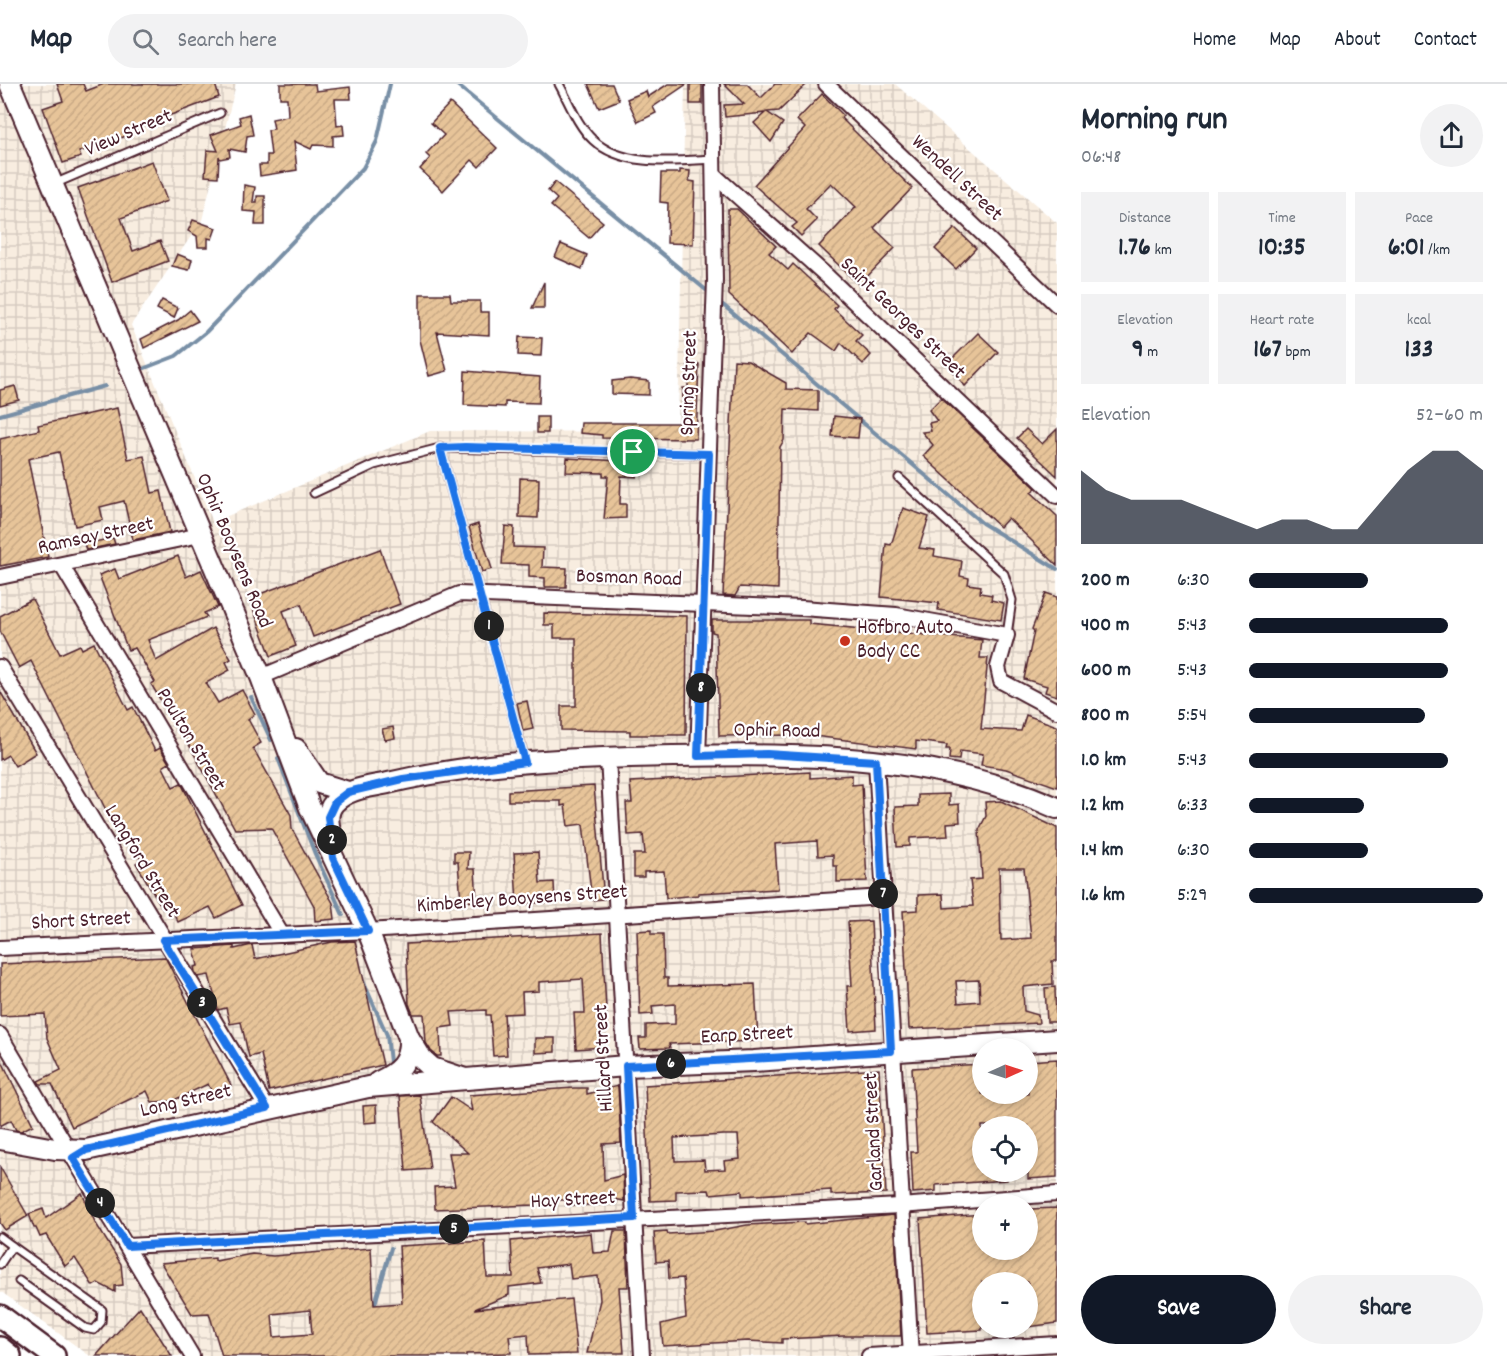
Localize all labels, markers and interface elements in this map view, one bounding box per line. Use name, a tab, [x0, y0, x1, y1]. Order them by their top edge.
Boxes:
search box	[108, 14, 528, 68]
text: Map	[30, 21, 72, 61]
icon: search	[129, 25, 162, 58]
text: Search here	[177, 26, 277, 57]
text: Home	[1192, 26, 1236, 56]
text: Map	[1269, 26, 1301, 56]
text: About	[1334, 26, 1381, 56]
text: Contact	[1414, 26, 1477, 56]
text: Morning run	[1081, 98, 1228, 145]
street label: View Street	[81, 102, 178, 166]
button: share	[1420, 104, 1483, 167]
street label: Wendell Street	[903, 129, 1009, 230]
text: 06:48	[1081, 144, 1121, 172]
text: Distance	[1119, 207, 1171, 230]
text: Time	[1268, 207, 1296, 230]
text: Pace	[1405, 207, 1433, 230]
text: 1.76	[1118, 230, 1151, 267]
text: 10:35	[1258, 230, 1306, 267]
text: 6:01	[1388, 230, 1425, 267]
text: km	[1151, 239, 1172, 262]
text: /km	[1425, 239, 1450, 262]
street label: Saint Georges Street	[832, 251, 972, 387]
text: Elevation	[1117, 309, 1173, 332]
text: Heart rate	[1250, 309, 1314, 332]
text: kcal	[1407, 309, 1431, 332]
street label: Spring Street	[673, 330, 707, 436]
text: 9	[1132, 332, 1144, 369]
text: 167	[1253, 332, 1282, 369]
text: 133	[1405, 332, 1433, 369]
text: m	[1144, 341, 1158, 364]
text: bpm	[1282, 341, 1311, 364]
text: Elevation	[1081, 402, 1151, 430]
text: 52–60 m	[1416, 402, 1483, 430]
pin	[607, 426, 658, 477]
icon: arrive	[616, 435, 649, 468]
street label: Ophir Booysens Road	[187, 469, 279, 633]
street label: Ramsay Street	[35, 510, 157, 564]
street label: Bosman Road	[575, 562, 683, 596]
text: 200 m	[1081, 567, 1130, 595]
text: 6:30	[1177, 567, 1210, 595]
pin: 1	[474, 611, 504, 641]
text: 400 m	[1081, 612, 1129, 640]
text: 5:43	[1177, 612, 1207, 640]
text: 1	[487, 614, 491, 637]
place label: Hofbro Auto Body CC	[857, 614, 953, 668]
marker: Hofbro Auto Body CC	[838, 634, 852, 648]
text: 600 m	[1081, 657, 1131, 685]
text: 5:43	[1177, 657, 1207, 685]
pin: 8	[686, 673, 716, 703]
text: 8	[698, 676, 704, 699]
street label: Poulton Street	[147, 683, 233, 797]
text: 800 m	[1081, 702, 1129, 730]
text: 5:54	[1177, 702, 1207, 730]
street label: Ophir Road	[733, 716, 821, 748]
text: 1.0 km	[1081, 747, 1126, 775]
text: 5:43	[1177, 747, 1207, 775]
text: 1.2 km	[1081, 792, 1124, 820]
text: 6:33	[1177, 792, 1208, 820]
street label: Langford Street	[95, 800, 187, 925]
pin: 2	[317, 825, 347, 855]
text: 2	[329, 828, 336, 851]
text: 1.4 km	[1081, 837, 1124, 865]
text: 6:30	[1177, 837, 1210, 865]
street label: Kimberley Booysens Street	[416, 878, 629, 922]
pin: 7	[868, 879, 898, 909]
text: 7	[880, 882, 886, 905]
text: 1.6 km	[1081, 882, 1125, 910]
text: 5:29	[1177, 882, 1207, 910]
street label: Short Street	[30, 904, 132, 940]
pin: 3	[187, 988, 217, 1018]
text: 3	[198, 991, 206, 1014]
street label: Hillard Street	[587, 1003, 623, 1113]
street label: Earp Street	[700, 1019, 794, 1053]
north arrow	[972, 1038, 1038, 1104]
map controls	[972, 1038, 1038, 1338]
pin: 6	[656, 1049, 686, 1079]
text: 6	[667, 1052, 675, 1075]
street label: Garland Street	[857, 1072, 893, 1192]
street label: Long Street	[137, 1077, 235, 1127]
button: locate	[972, 1116, 1038, 1182]
street label: Hay Street	[530, 1184, 616, 1218]
pin: 4	[85, 1188, 115, 1218]
text: 4	[97, 1191, 103, 1214]
button: +	[972, 1194, 1038, 1260]
pin: 5	[439, 1214, 469, 1244]
text: 5	[450, 1217, 458, 1240]
button: −	[972, 1272, 1038, 1338]
button: Save	[1081, 1275, 1276, 1344]
button: Share	[1288, 1275, 1483, 1344]

